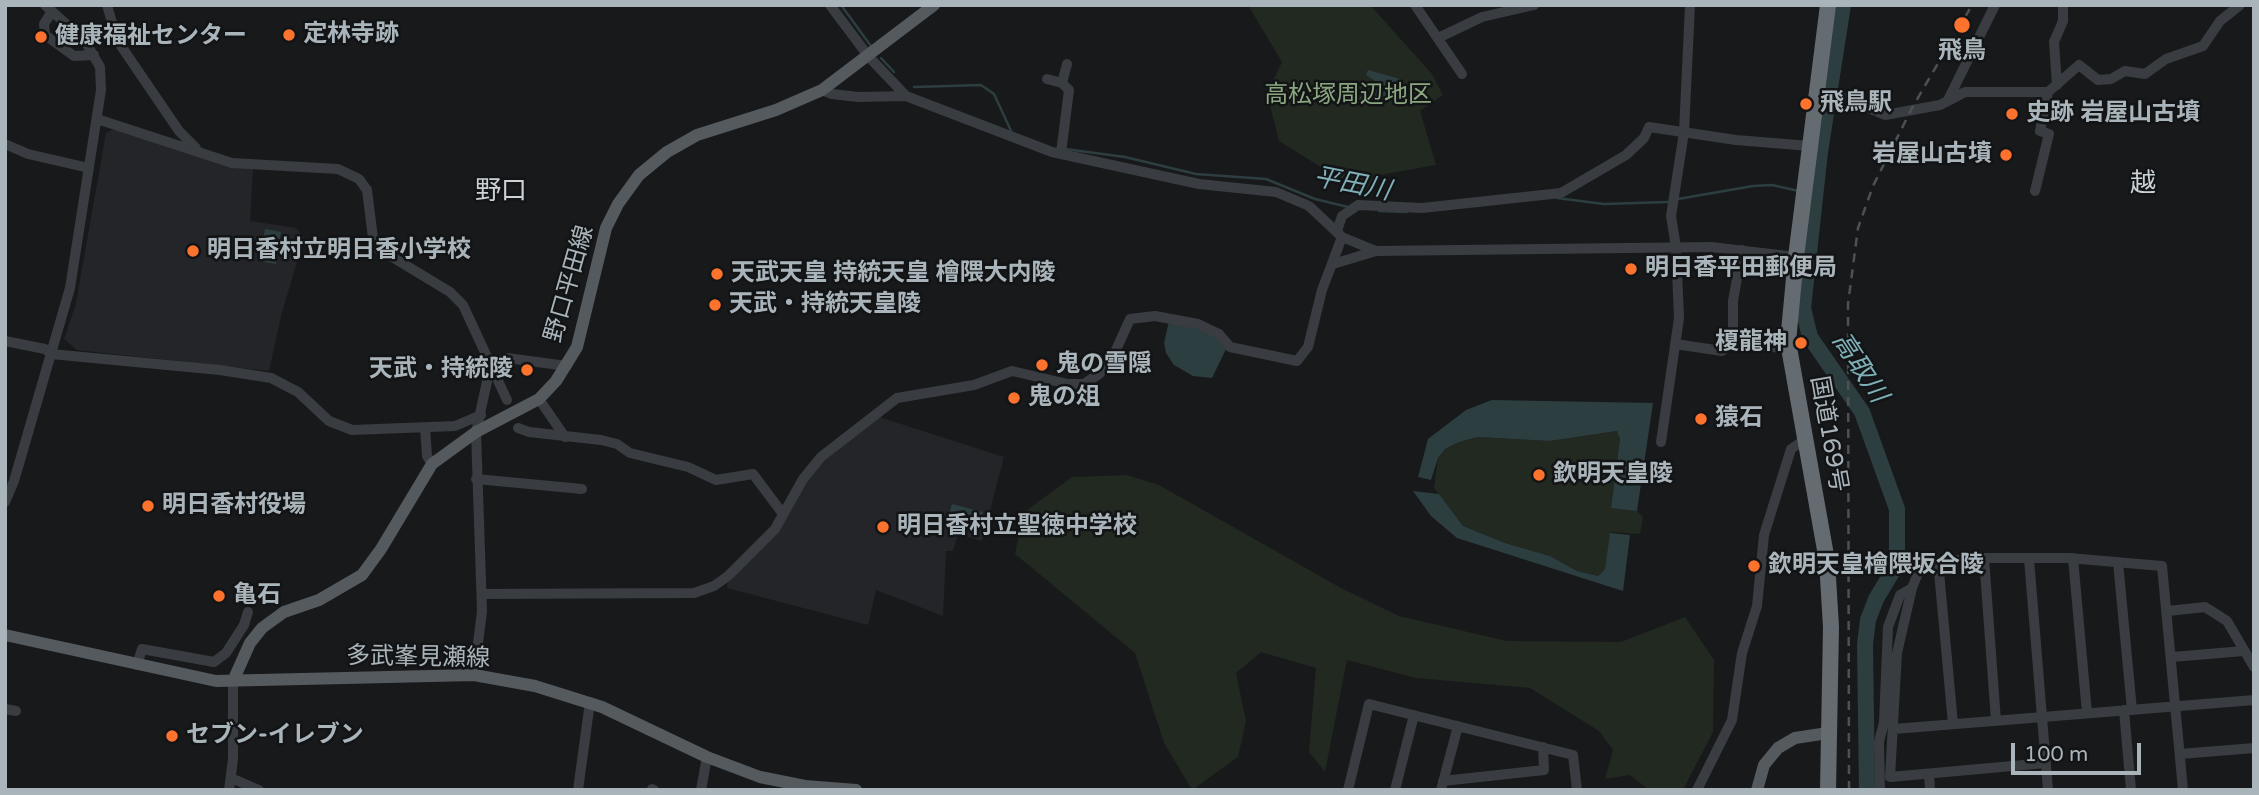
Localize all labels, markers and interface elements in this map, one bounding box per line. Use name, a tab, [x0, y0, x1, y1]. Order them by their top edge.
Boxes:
marker: 飛鳥	[1952, 15, 1972, 35]
place label: 定林寺跡	[303, 21, 399, 49]
place label: 健康福祉センター	[55, 23, 247, 51]
marker: 定林寺跡	[281, 27, 297, 43]
marker: 健康福祉センター	[33, 29, 49, 45]
place label: 飛鳥	[1938, 38, 1986, 66]
park label: 高松塚周辺地区	[1264, 82, 1432, 110]
place label: 飛鳥駅	[1820, 90, 1892, 118]
marker: 飛鳥駅	[1798, 96, 1814, 112]
place label: 史跡 岩屋山古墳	[2026, 100, 2200, 128]
marker: 史跡 岩屋山古墳	[2004, 106, 2020, 122]
place label: 岩屋山古墳	[1872, 141, 1992, 169]
marker: 岩屋山古墳	[1998, 147, 2014, 163]
water label: 平田川	[1311, 162, 1393, 208]
district label: 越	[2130, 168, 2156, 200]
district label: 野口	[475, 176, 527, 208]
street label: 野口平田線	[540, 222, 600, 346]
place label: 明日香村立明日香小学校	[207, 237, 471, 265]
marker: 明日香村立明日香小学校	[185, 243, 201, 259]
place label: 明日香平田郵便局	[1645, 255, 1837, 283]
place label: 天武天皇 持統天皇 檜隈大内陵	[731, 260, 1055, 288]
marker: 明日香平田郵便局	[1623, 261, 1639, 277]
marker: 天武天皇 持統天皇 檜隈大内陵	[709, 266, 725, 282]
place label: 天武・持統天皇陵	[729, 291, 921, 319]
marker: 天武・持統天皇陵	[707, 297, 723, 313]
water label: 高取川	[1825, 327, 1893, 409]
place label: 榎龍神	[1715, 329, 1787, 357]
marker: 榎龍神	[1793, 335, 1809, 351]
place label: 鬼の雪隠	[1056, 351, 1152, 379]
place label: 天武・持統陵	[369, 356, 513, 384]
marker: 鬼の雪隠	[1034, 357, 1050, 373]
marker: 天武・持統陵	[519, 362, 535, 378]
street label: 国道169号	[1804, 374, 1852, 494]
place label: 鬼の俎	[1028, 384, 1100, 412]
marker: 鬼の俎	[1006, 390, 1022, 406]
place label: 猿石	[1715, 405, 1763, 433]
marker: 猿石	[1693, 411, 1709, 427]
place label: 欽明天皇陵	[1553, 461, 1673, 489]
marker: 欽明天皇陵	[1531, 467, 1547, 483]
place label: 明日香村役場	[162, 492, 306, 520]
marker: 明日香村役場	[140, 498, 156, 514]
place label: 明日香村立聖徳中学校	[897, 513, 1137, 541]
marker: 明日香村立聖徳中学校	[875, 519, 891, 535]
place label: 欽明天皇檜隈坂合陵	[1768, 552, 1984, 580]
marker: 欽明天皇檜隈坂合陵	[1746, 558, 1762, 574]
place label: 亀石	[233, 582, 281, 610]
marker: 亀石	[211, 588, 227, 604]
street label: 多武峯見瀬線	[346, 642, 490, 674]
place label: セブン-イレブン	[186, 722, 364, 750]
marker: セブン-イレブン	[164, 728, 180, 744]
scale bar	[2014, 728, 2144, 772]
text: 100 m	[2024, 742, 2088, 767]

